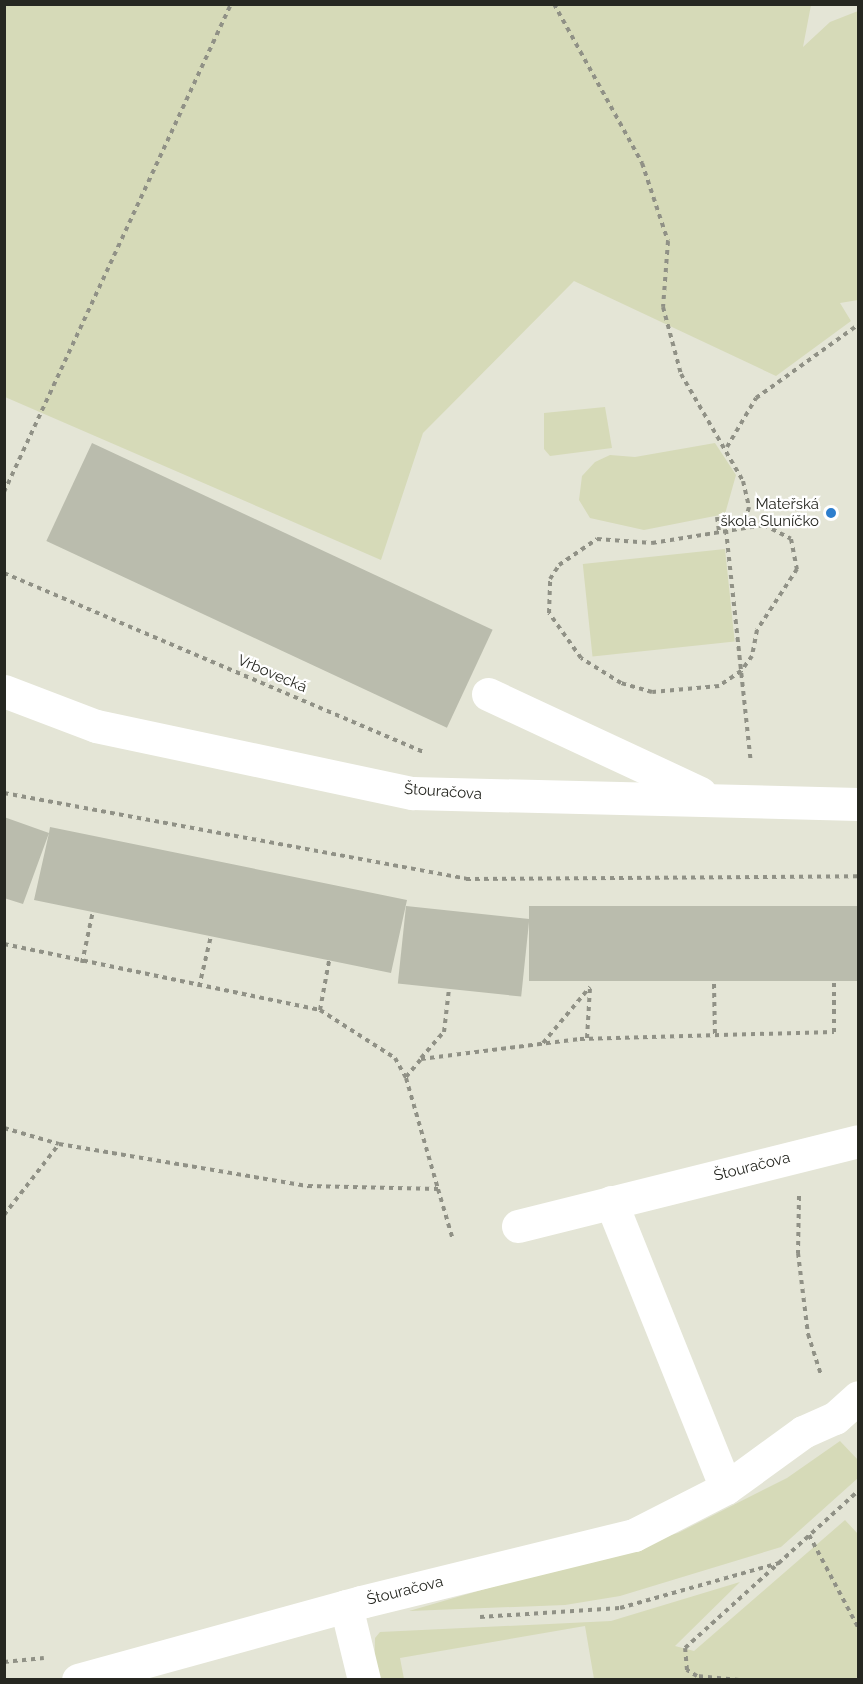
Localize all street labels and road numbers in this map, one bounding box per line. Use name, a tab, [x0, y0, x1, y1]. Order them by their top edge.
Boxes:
street label: Vrbovecká	[235, 651, 309, 697]
street label: Štouračova	[404, 780, 482, 804]
street label: Štouračova	[712, 1149, 792, 1185]
street label: Štouračova	[365, 1573, 445, 1609]

